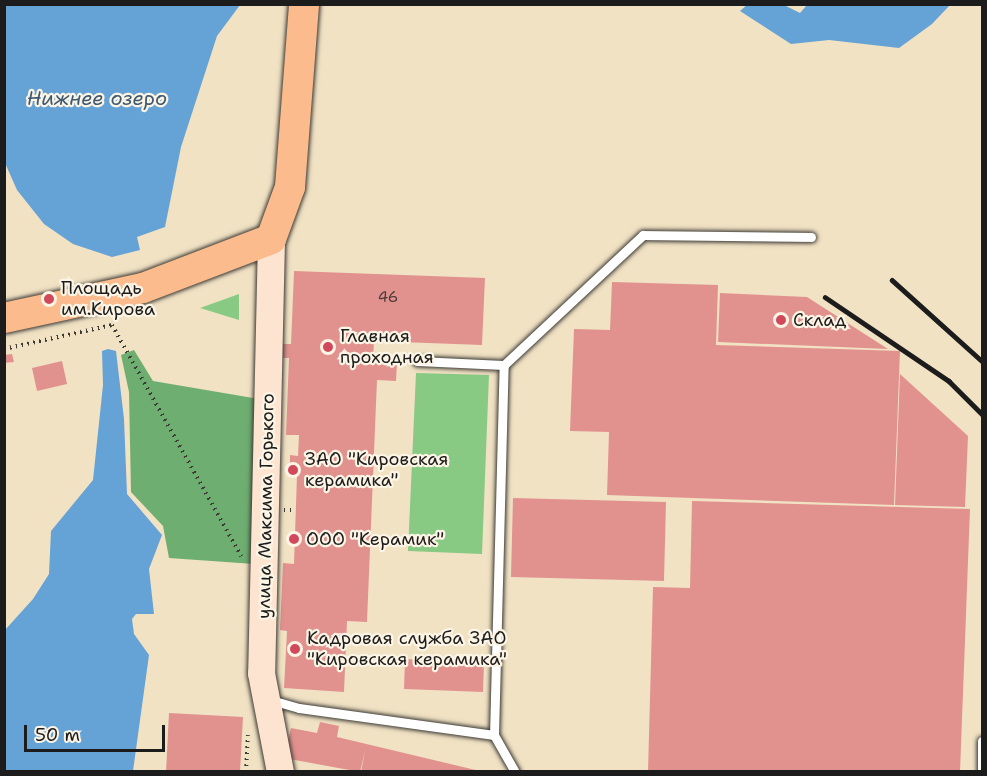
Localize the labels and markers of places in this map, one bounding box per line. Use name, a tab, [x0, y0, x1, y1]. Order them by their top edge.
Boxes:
place label: Площадь им.Кирова	[61, 278, 155, 320]
marker: Площадь им.Кирова	[42, 292, 56, 306]
place label: Склад	[793, 309, 846, 331]
marker: Склад	[774, 313, 788, 327]
place label: Главная проходная	[340, 326, 434, 368]
marker: Главная проходная	[321, 340, 335, 354]
place label: ЗАО "Кировская керамика"	[305, 449, 448, 492]
marker: ЗАО "Кировская керамика"	[286, 463, 300, 477]
place label: ООО "Керамик"	[306, 528, 444, 550]
marker: ООО "Керамик"	[287, 532, 301, 546]
place label: Кадровая служба ЗАО "Кировская керамика"	[307, 628, 507, 670]
marker: Кадровая служба ЗАО "Кировская керамика"	[288, 642, 302, 656]

